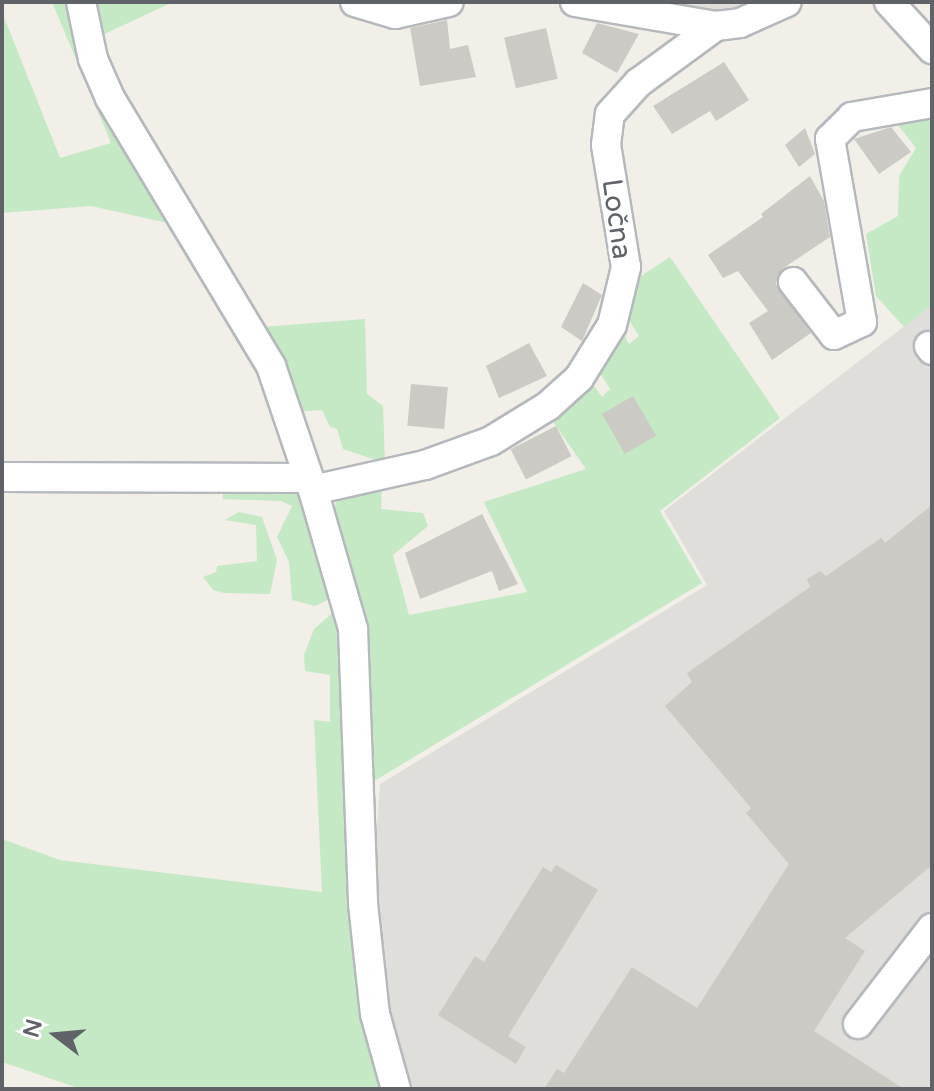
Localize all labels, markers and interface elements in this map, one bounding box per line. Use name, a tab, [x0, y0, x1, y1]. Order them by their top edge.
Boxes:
street label: Ločna	[595, 177, 639, 261]
north arrow	[16, 995, 96, 1075]
text: N	[18, 1016, 48, 1040]

